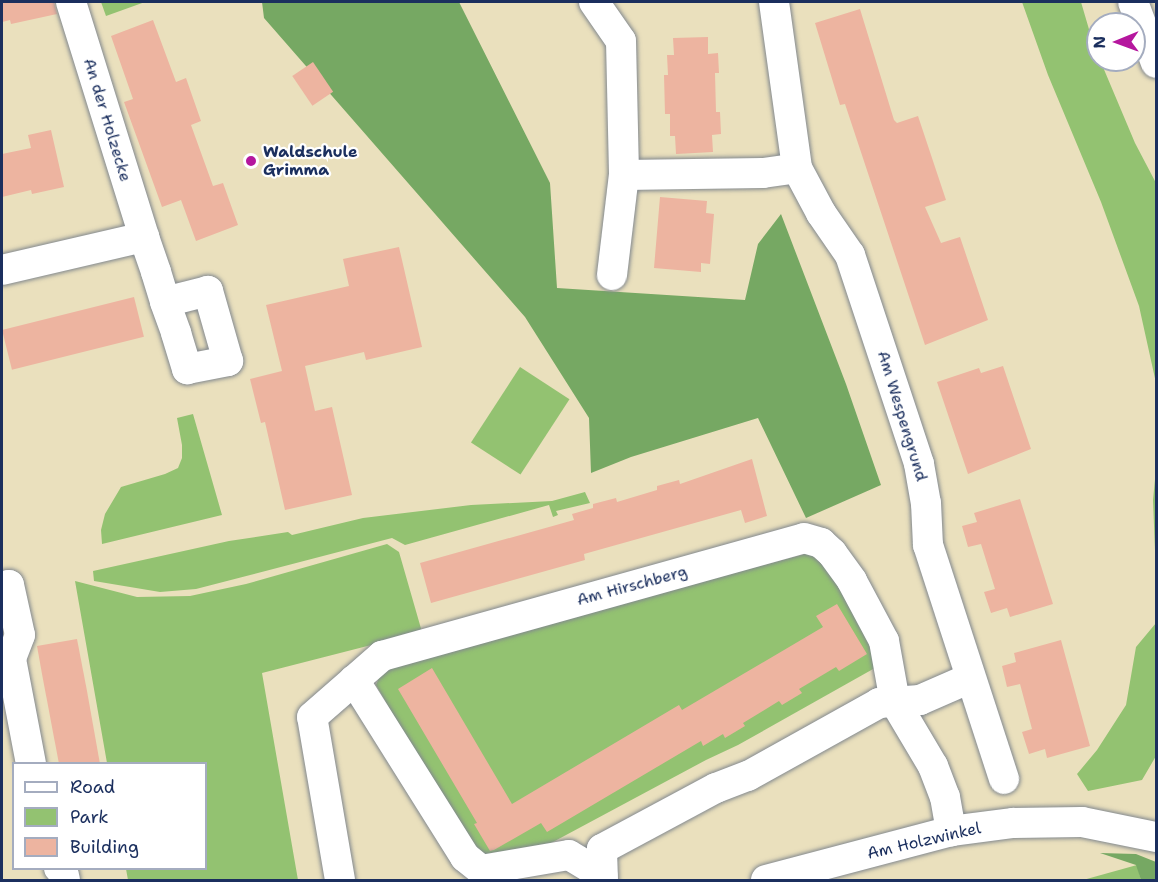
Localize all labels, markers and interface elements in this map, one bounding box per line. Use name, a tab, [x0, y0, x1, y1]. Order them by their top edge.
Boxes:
north arrow	[1086, 12, 1146, 72]
text: N	[1089, 36, 1110, 49]
street label: An der Holzecke	[79, 56, 135, 184]
place label: Waldschule Grimma	[263, 142, 358, 180]
marker: Waldschule Grimma	[244, 154, 258, 168]
street label: Am Wespengrund	[873, 348, 931, 484]
street label: Am Hirschberg	[575, 562, 689, 610]
legend	[12, 762, 207, 870]
text: Road	[70, 775, 115, 799]
text: Park	[70, 805, 109, 829]
street label: Am Holzwinkel	[865, 819, 983, 863]
text: Building	[70, 835, 139, 859]

